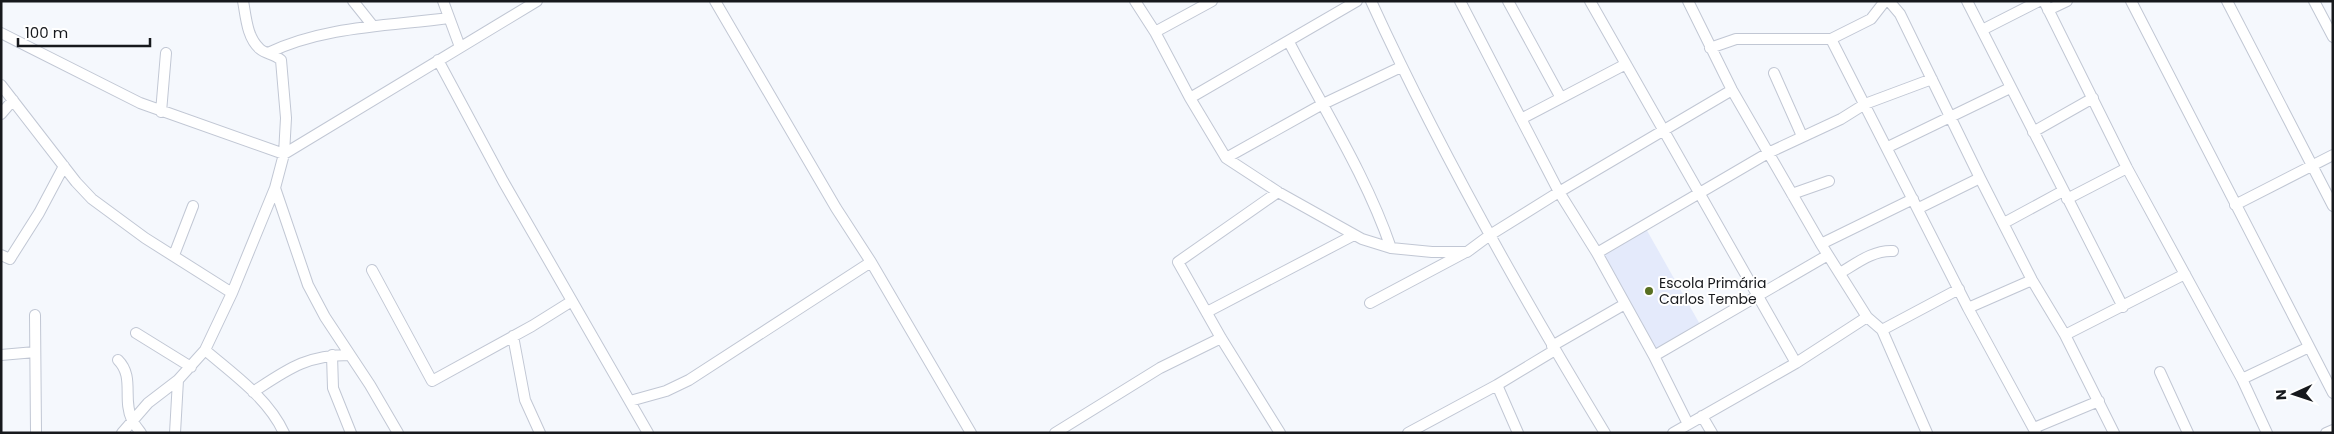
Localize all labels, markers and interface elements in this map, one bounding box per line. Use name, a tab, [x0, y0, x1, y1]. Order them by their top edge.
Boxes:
scale bar	[18, 15, 150, 47]
text: 100 m	[25, 22, 68, 43]
place label: Escola Primária Carlos Tembe	[1659, 273, 1766, 309]
marker: Escola Primária Carlos Tembe	[1643, 285, 1655, 297]
north arrow	[2269, 369, 2319, 419]
text: N	[2271, 389, 2291, 400]

